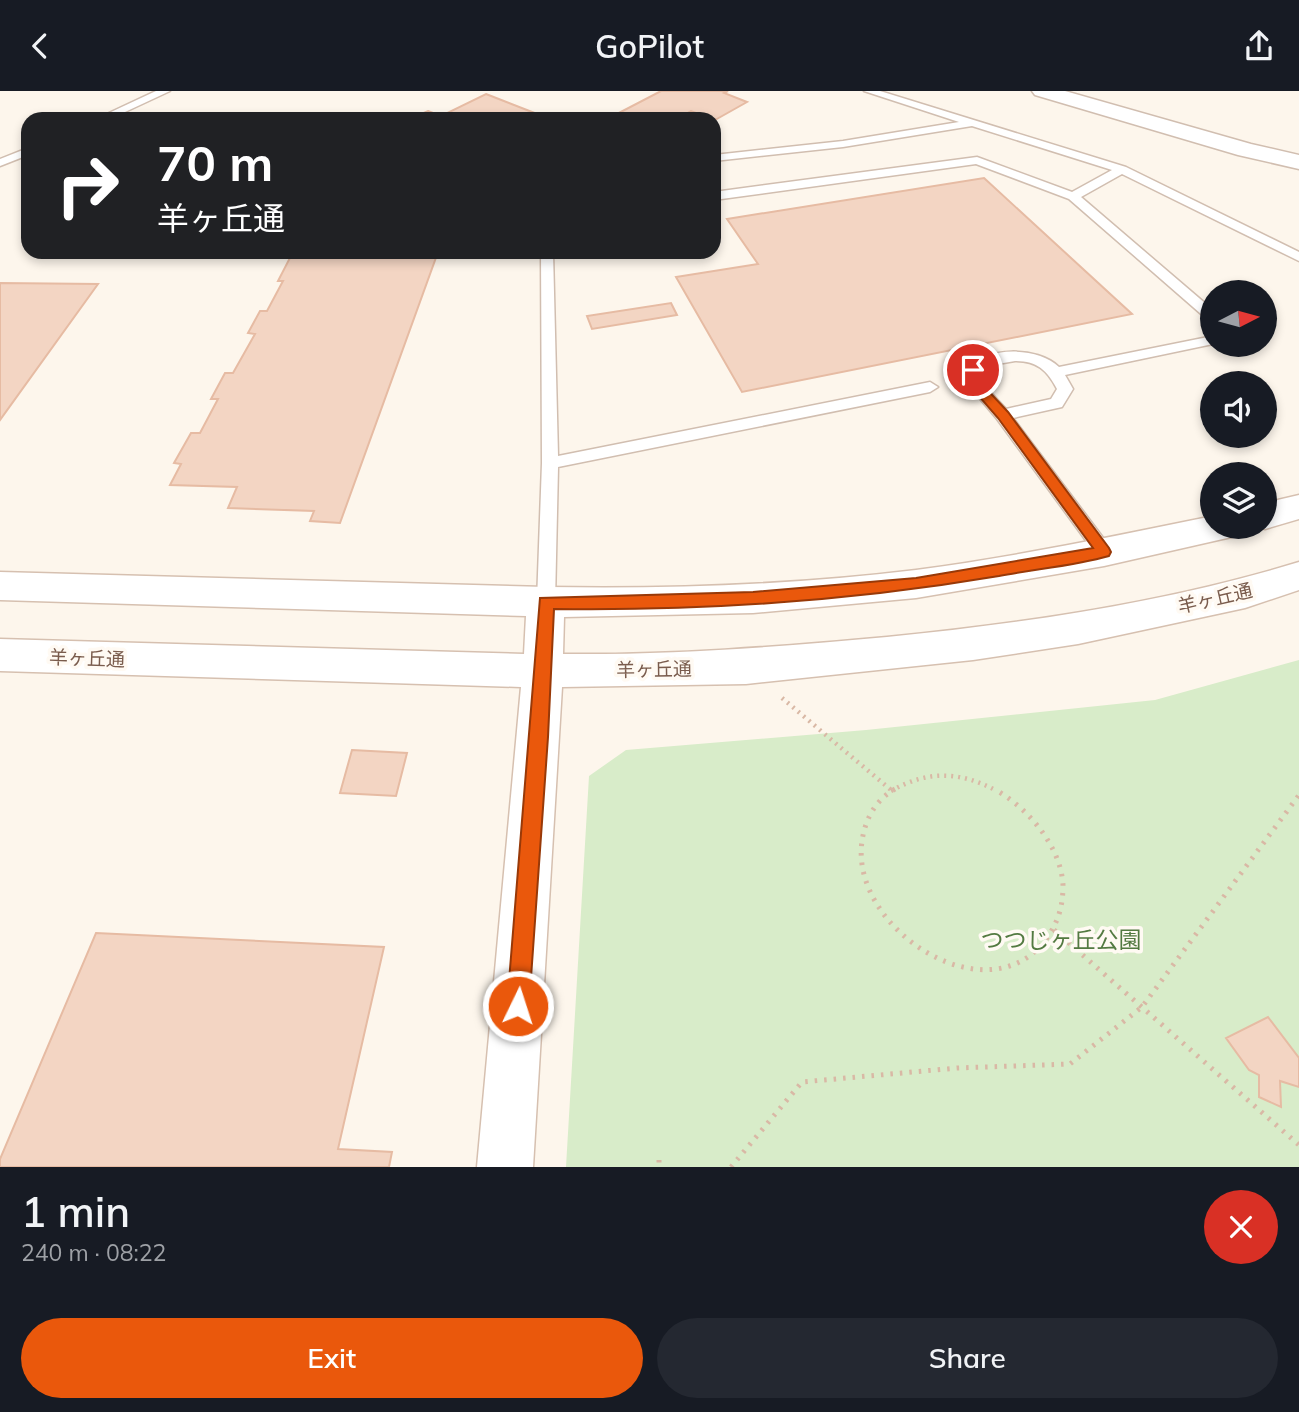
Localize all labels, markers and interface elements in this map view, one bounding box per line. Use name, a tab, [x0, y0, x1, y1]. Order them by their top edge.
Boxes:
text: GoPilot	[595, 26, 704, 66]
icon: back	[21, 27, 59, 65]
icon: share	[1240, 27, 1278, 65]
text: 70 m	[157, 132, 273, 193]
icon: right	[42, 140, 133, 231]
text: 羊ヶ丘通	[157, 198, 285, 238]
north arrow	[1200, 280, 1278, 357]
map controls	[1200, 280, 1277, 539]
pin	[943, 340, 1003, 400]
icon: arrive	[954, 351, 992, 389]
button: sound	[1200, 371, 1277, 448]
button: layers	[1200, 462, 1277, 539]
street label: 羊ヶ丘通	[1175, 578, 1255, 618]
street label: 羊ヶ丘通	[49, 645, 125, 671]
street label: 羊ヶ丘通	[616, 656, 692, 682]
park label: つつじヶ丘公園	[981, 925, 1142, 954]
position arrow	[481, 969, 555, 1043]
text: 1 min	[21, 1185, 130, 1238]
button: close	[1204, 1190, 1278, 1264]
text: 240 m · 08:22	[21, 1238, 166, 1267]
button: Exit	[21, 1318, 643, 1398]
button: Share	[657, 1318, 1278, 1398]

